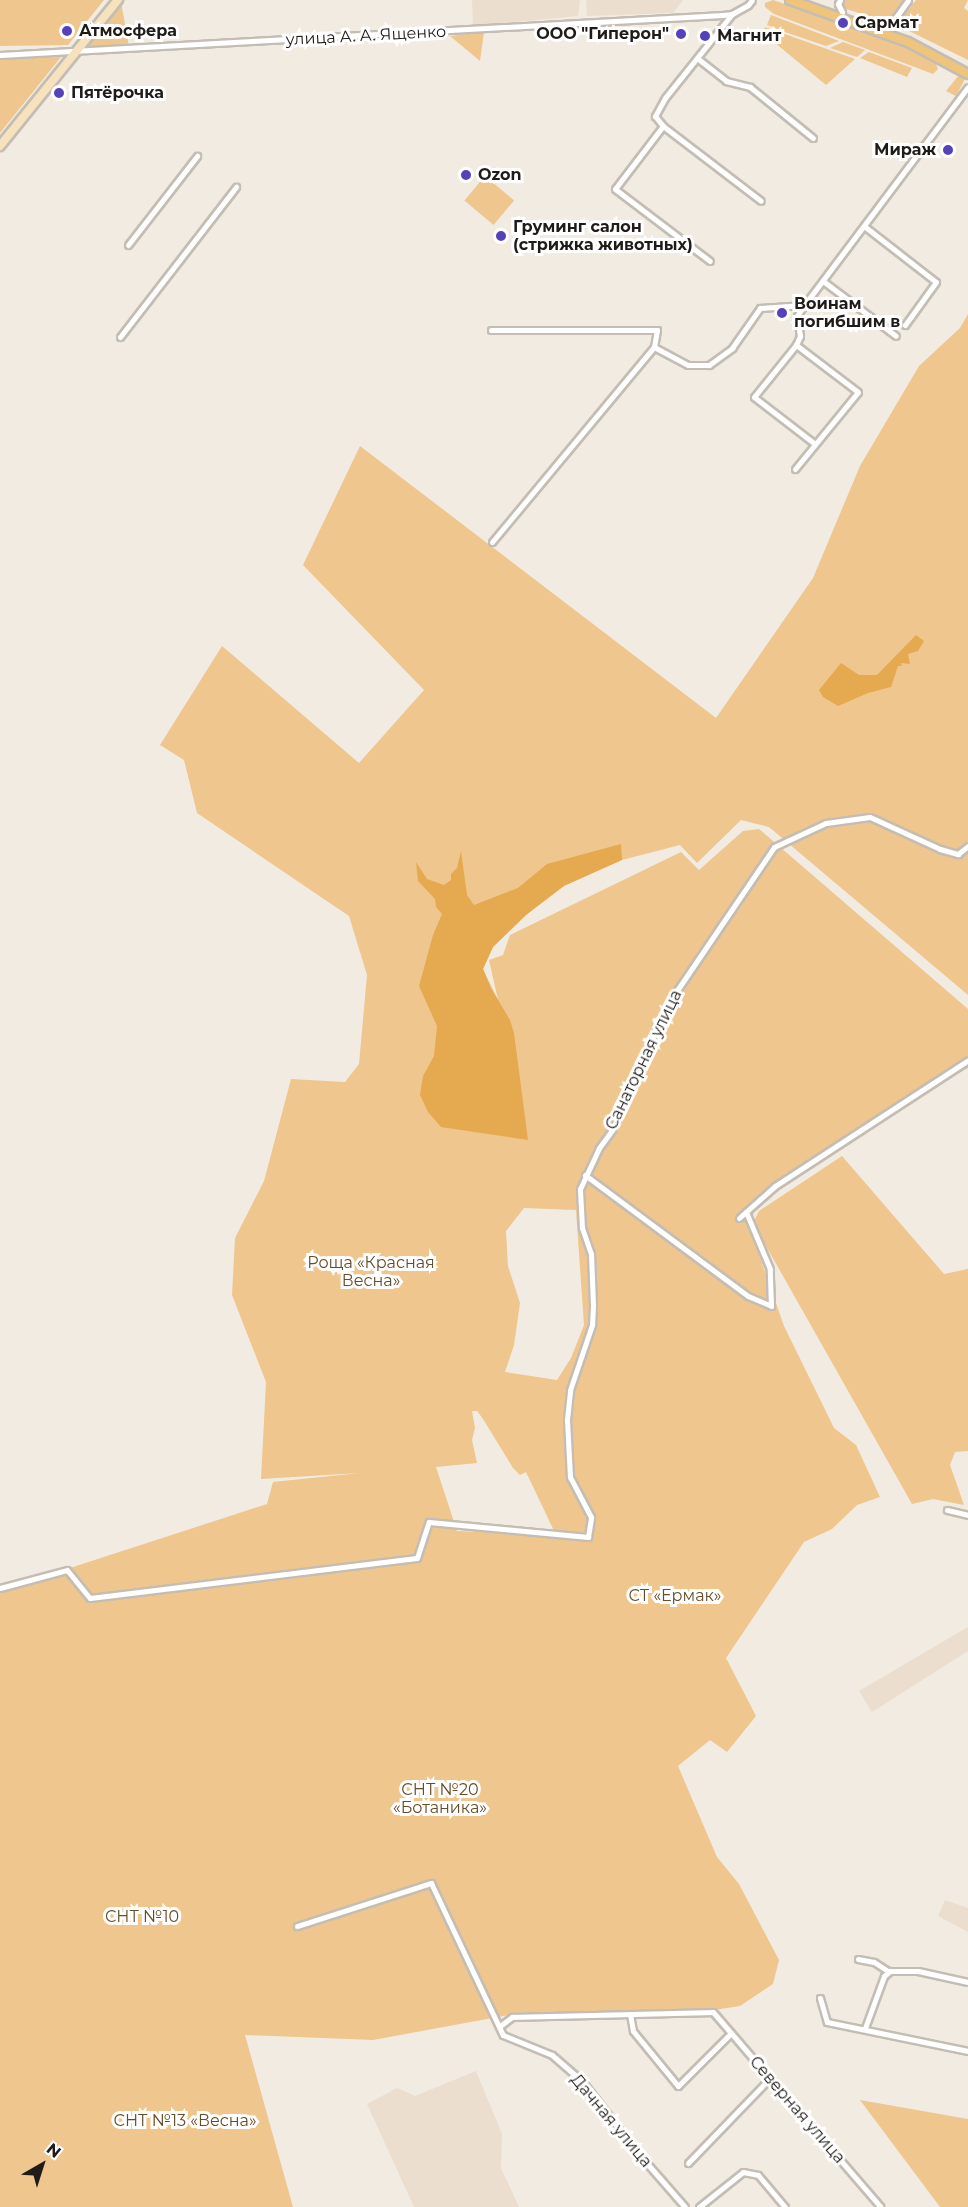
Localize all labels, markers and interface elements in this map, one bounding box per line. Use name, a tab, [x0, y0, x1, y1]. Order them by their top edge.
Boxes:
place label: Сармат	[855, 13, 919, 33]
marker: Сармат	[836, 16, 850, 30]
place label: Атмосфера	[79, 21, 177, 41]
street label: улица А. А. Ященко	[285, 22, 447, 50]
marker: Атмосфера	[60, 24, 74, 38]
place label: ООО "Гиперон"	[536, 24, 669, 44]
place label: Магнит	[717, 26, 781, 46]
marker: ООО "Гиперон"	[674, 27, 688, 41]
marker: Магнит	[698, 29, 712, 43]
place label: Пятёрочка	[71, 83, 164, 103]
marker: Пятёрочка	[52, 86, 66, 100]
place label: Мираж	[874, 140, 936, 160]
marker: Мираж	[941, 143, 955, 157]
place label: Ozon	[478, 165, 522, 185]
marker: Ozon	[459, 168, 473, 182]
place label: Груминг салон (стрижка животных)	[513, 217, 693, 255]
marker: Груминг салон (стрижка животных)	[494, 229, 508, 243]
place label: Воинам погибшим в	[794, 294, 900, 332]
marker: Воинам погибшим в	[775, 306, 789, 320]
street label: Санаторная улица	[602, 987, 686, 1133]
park label: Роща «Красная Весна»	[307, 1253, 435, 1291]
park label: СТ «Ермак»	[629, 1586, 721, 1606]
park label: СНТ №20 «Ботаника»	[393, 1780, 487, 1818]
park label: СНТ №10	[105, 1907, 179, 1927]
street label: Северная улица	[745, 2053, 849, 2167]
street label: Дачная улица	[566, 2071, 656, 2171]
park label: СНТ №13 «Весна»	[113, 2111, 257, 2131]
north arrow	[12, 2135, 72, 2195]
text: N	[43, 2139, 65, 2162]

